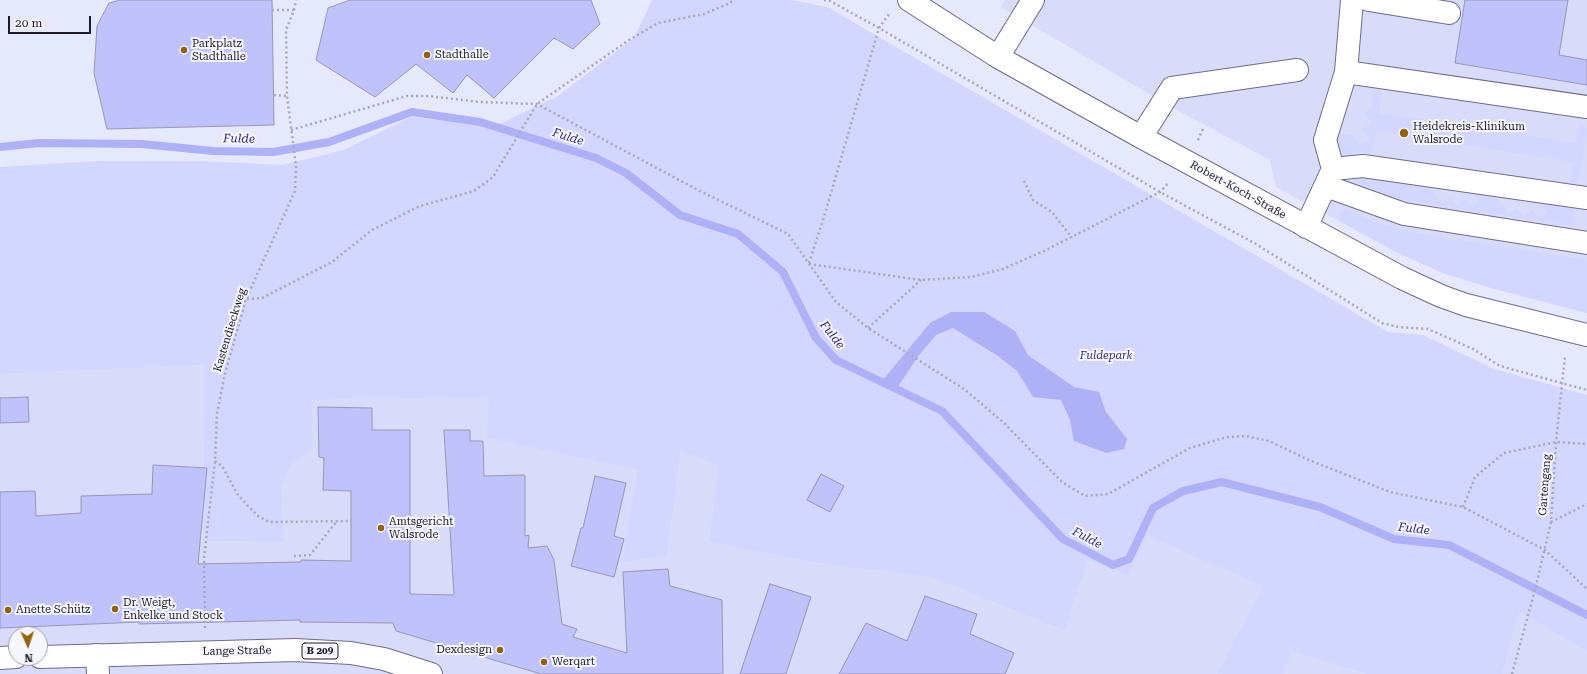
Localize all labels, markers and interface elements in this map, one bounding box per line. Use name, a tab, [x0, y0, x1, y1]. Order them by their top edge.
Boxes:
scale bar	[10, 8, 93, 34]
text: 20 m	[15, 16, 42, 30]
place label: Parkplatz Stadthalle	[192, 37, 246, 63]
marker: Parkplatz Stadthalle	[179, 45, 189, 55]
place label: Stadthalle	[435, 48, 489, 62]
marker: Stadthalle	[422, 50, 432, 60]
place label: Heidekreis-Klinikum Walsrode	[1413, 120, 1525, 146]
water label: Fulde	[551, 125, 585, 149]
marker: Heidekreis-Klinikum Walsrode	[1398, 127, 1410, 139]
water label: Fulde	[223, 132, 255, 146]
street label: Robert-Koch-Straße	[1188, 158, 1288, 222]
street label: Kastendieckweg	[211, 287, 249, 373]
water label: Fulde	[817, 318, 847, 352]
park label: Fuldepark	[1080, 349, 1132, 363]
street label: Gartengang	[1536, 454, 1554, 516]
place label: Amtsgericht Walsrode	[389, 515, 453, 541]
water label: Fulde	[1397, 520, 1431, 538]
marker: Amtsgericht Walsrode	[376, 523, 386, 533]
water label: Fulde	[1070, 524, 1104, 552]
place label: Dr. Weigt, Enkelke und Stock	[123, 596, 223, 622]
place label: Anette Schütz	[16, 603, 90, 617]
marker: Dr. Weigt, Enkelke und Stock	[110, 604, 120, 614]
marker: Anette Schütz	[3, 605, 13, 615]
north arrow	[8, 626, 48, 666]
road number: B 209	[302, 643, 338, 659]
place label: Dexdesign	[436, 643, 492, 657]
street label: Lange Straße	[202, 644, 272, 658]
marker: Dexdesign	[495, 645, 505, 655]
text: N	[24, 651, 33, 664]
place label: Werqart	[552, 655, 595, 669]
marker: Werqart	[539, 657, 549, 667]

